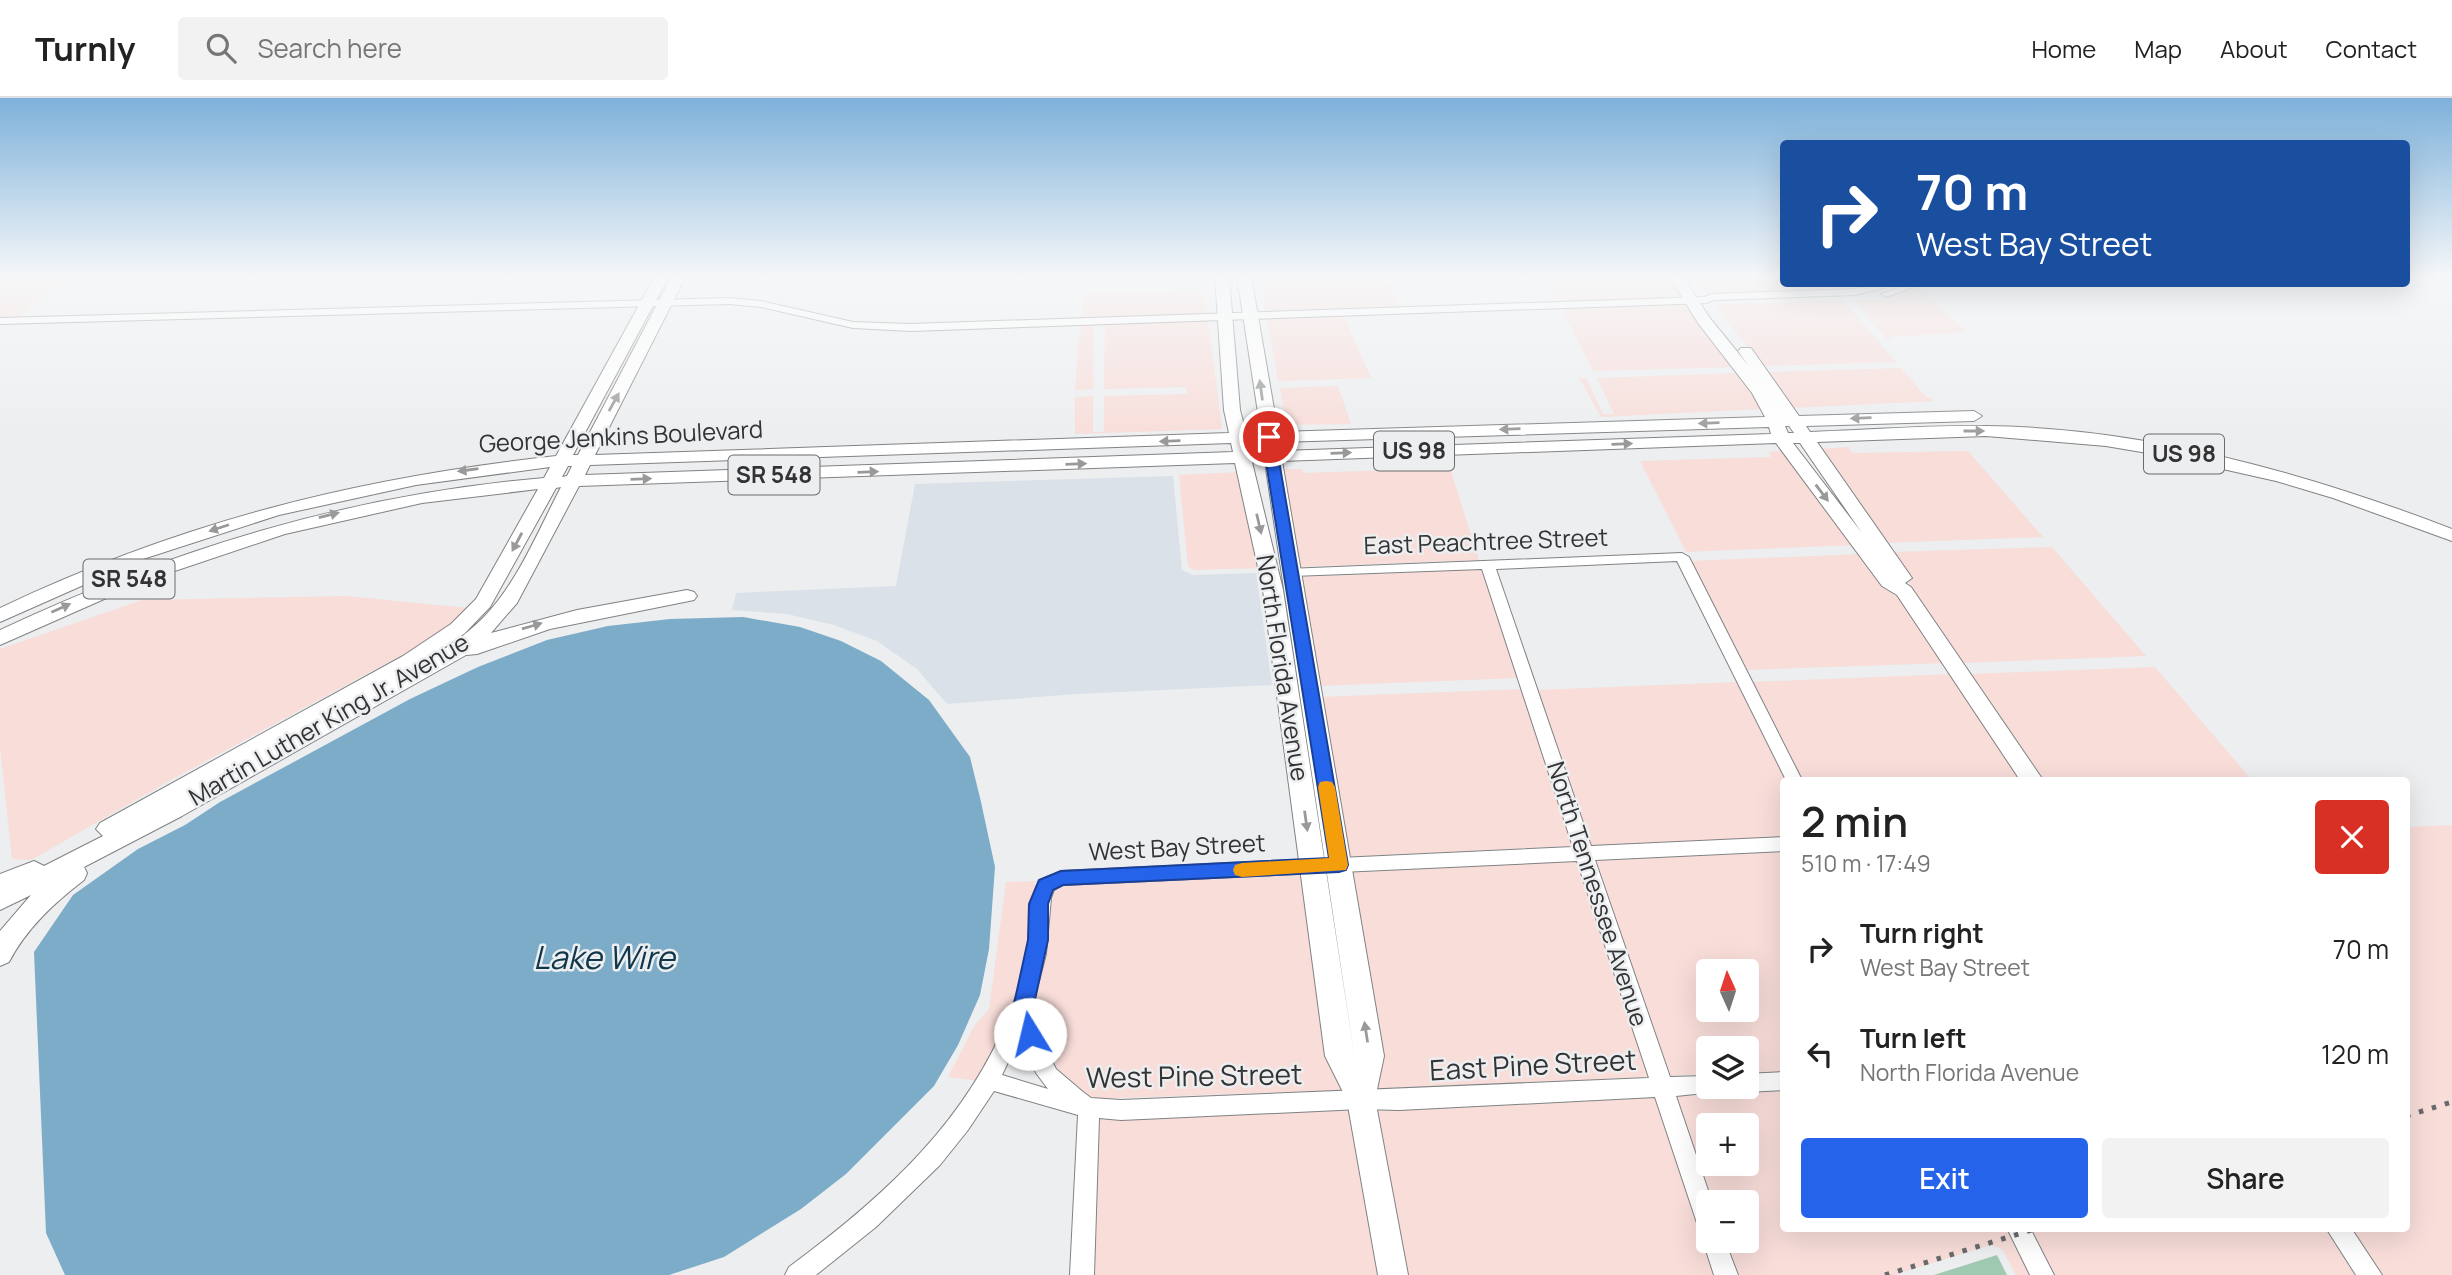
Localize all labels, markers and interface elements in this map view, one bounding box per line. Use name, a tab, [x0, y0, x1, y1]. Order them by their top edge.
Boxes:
search box	[178, 17, 668, 80]
text: Turnly	[35, 26, 136, 71]
icon: search	[202, 29, 240, 67]
text: Search here	[258, 30, 402, 66]
text: Home	[2031, 32, 2096, 65]
text: Map	[2134, 32, 2182, 65]
text: About	[2220, 32, 2288, 65]
text: Contact	[2326, 32, 2417, 65]
text: 70 m	[1916, 158, 2028, 225]
icon: right	[1801, 168, 1892, 259]
text: West Bay Street	[1916, 222, 2152, 266]
one-way arrow	[1255, 378, 1266, 400]
one-way arrow	[608, 391, 620, 411]
pin	[1239, 407, 1299, 467]
street label: George Jenkins Boulevard	[478, 412, 764, 459]
one-way arrow	[1849, 413, 1871, 424]
one-way arrow	[1697, 417, 1719, 429]
icon: arrive	[1250, 418, 1288, 456]
one-way arrow	[1498, 423, 1520, 434]
one-way arrow	[1963, 425, 1985, 437]
road number: US 98	[1374, 432, 1454, 470]
road number: US 98	[2144, 434, 2224, 474]
one-way arrow	[1159, 435, 1181, 446]
one-way arrow	[1612, 438, 1634, 449]
one-way arrow	[1330, 447, 1352, 459]
road number: SR 548	[728, 456, 820, 494]
one-way arrow	[1065, 459, 1087, 470]
one-way arrow	[457, 465, 479, 476]
one-way arrow	[857, 466, 879, 477]
one-way arrow	[630, 473, 652, 484]
one-way arrow	[1815, 484, 1829, 502]
one-way arrow	[319, 510, 341, 521]
one-way arrow	[1253, 513, 1264, 535]
street label: East Peachtree Street	[1363, 520, 1609, 561]
one-way arrow	[208, 523, 229, 533]
one-way arrow	[511, 533, 523, 552]
street label: North Florida Avenue	[1249, 552, 1318, 783]
road number: SR 548	[83, 559, 174, 598]
one-way arrow	[51, 602, 72, 613]
one-way arrow	[522, 621, 543, 631]
street label: Martin Luther King Jr. Avenue	[182, 625, 474, 813]
street label: North Tennessee Avenue	[1540, 757, 1657, 1030]
text: 2 min	[1801, 792, 1908, 850]
button: close	[2315, 800, 2389, 874]
one-way arrow	[1300, 810, 1311, 832]
street label: West Bay Street	[1088, 825, 1266, 868]
text: 510 m · 17:49	[1801, 847, 1931, 879]
text: Turn right	[1860, 915, 1984, 951]
icon: right	[1801, 930, 1839, 968]
text: 70 m	[2333, 931, 2389, 967]
water label: Lake Wire	[533, 935, 677, 979]
text: West Bay Street	[1860, 951, 2030, 983]
north arrow	[1696, 959, 1759, 1022]
map controls	[1696, 959, 1759, 1253]
position arrow	[993, 997, 1067, 1071]
text: Turn left	[1860, 1020, 1967, 1056]
one-way arrow	[1360, 1021, 1371, 1043]
icon: left	[1801, 1035, 1839, 1073]
button: layers	[1696, 1036, 1759, 1099]
text: 120 m	[2321, 1036, 2389, 1072]
street label: East Pine Street	[1428, 1040, 1637, 1088]
street label: West Pine Street	[1085, 1054, 1303, 1096]
text: North Florida Avenue	[1860, 1056, 2079, 1088]
button: +	[1696, 1113, 1759, 1176]
button: Exit	[1801, 1138, 2088, 1218]
button: Share	[2102, 1138, 2389, 1218]
button: −	[1696, 1190, 1759, 1253]

